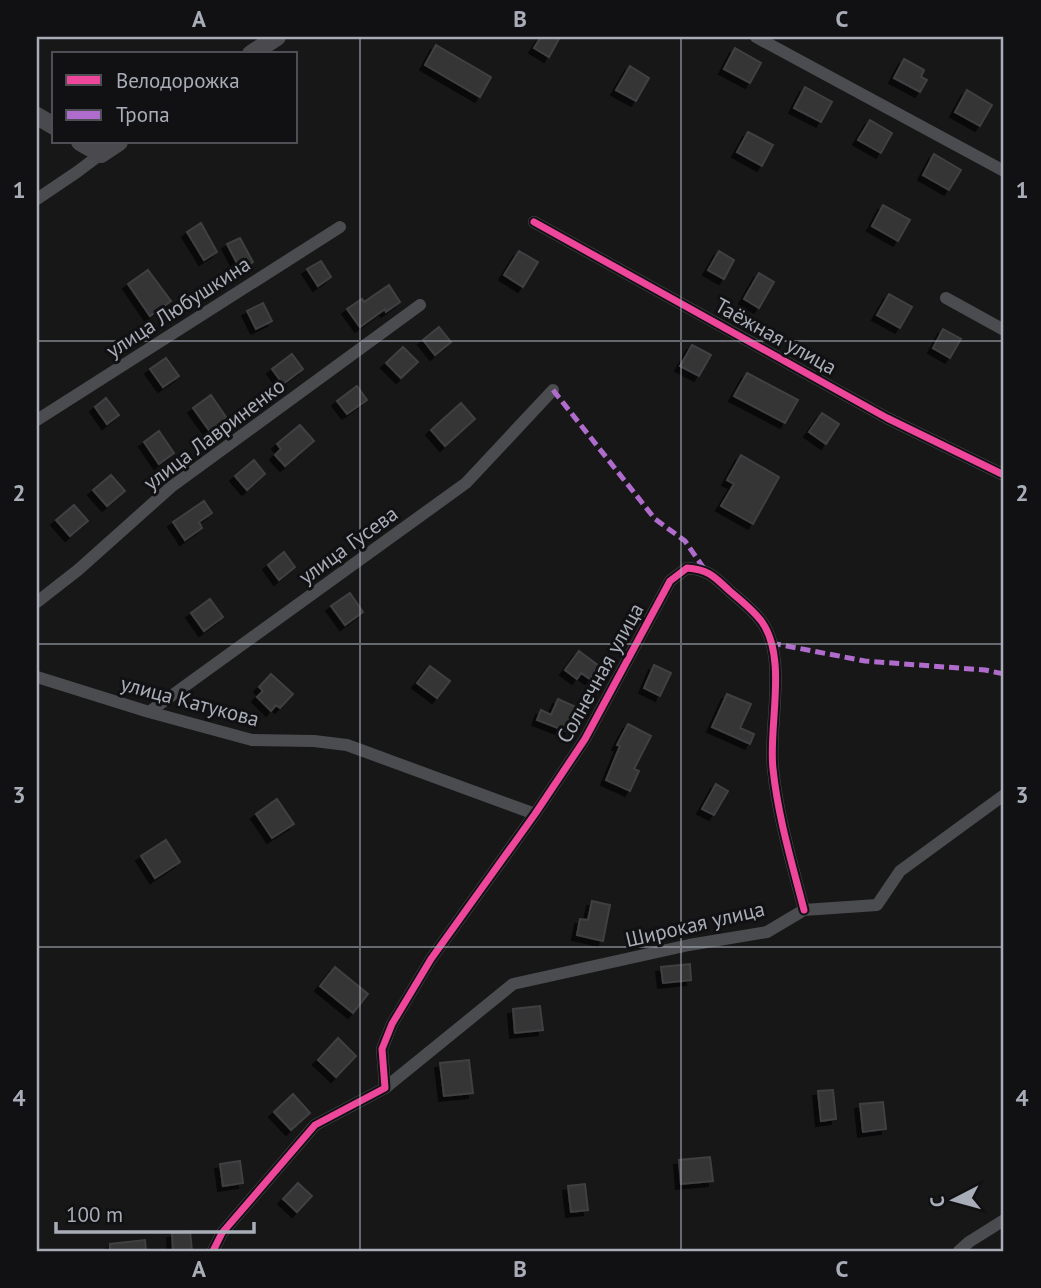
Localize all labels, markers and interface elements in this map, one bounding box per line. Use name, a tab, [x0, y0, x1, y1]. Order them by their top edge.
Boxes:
text: A	[192, 4, 206, 33]
text: B	[513, 4, 527, 33]
text: C	[836, 4, 849, 33]
legend	[52, 52, 298, 144]
text: Велодорожка	[116, 67, 240, 94]
text: Тропа	[116, 101, 170, 128]
text: 1	[12, 175, 26, 204]
text: 1	[1015, 175, 1029, 204]
street label: улица Любушкина	[101, 250, 255, 364]
street label: Таёжная улица	[710, 291, 842, 381]
street label: улица Лавриненко	[138, 372, 290, 496]
text: 2	[12, 478, 26, 507]
text: 2	[1015, 478, 1029, 507]
street label: улица Гусева	[293, 500, 403, 590]
street label: Солнечная улица	[550, 598, 650, 748]
street label: улица Катукова	[118, 670, 262, 732]
text: 3	[12, 780, 26, 809]
text: 3	[1015, 780, 1029, 809]
street label: Широкая улица	[623, 895, 767, 953]
text: 4	[12, 1083, 26, 1112]
text: 4	[1015, 1083, 1029, 1112]
north arrow	[918, 1166, 988, 1236]
scale bar	[56, 1190, 254, 1234]
text: С	[925, 1195, 950, 1208]
text: 100 m	[66, 1201, 123, 1228]
text: A	[192, 1254, 206, 1283]
text: B	[513, 1254, 527, 1283]
text: C	[836, 1254, 849, 1283]

